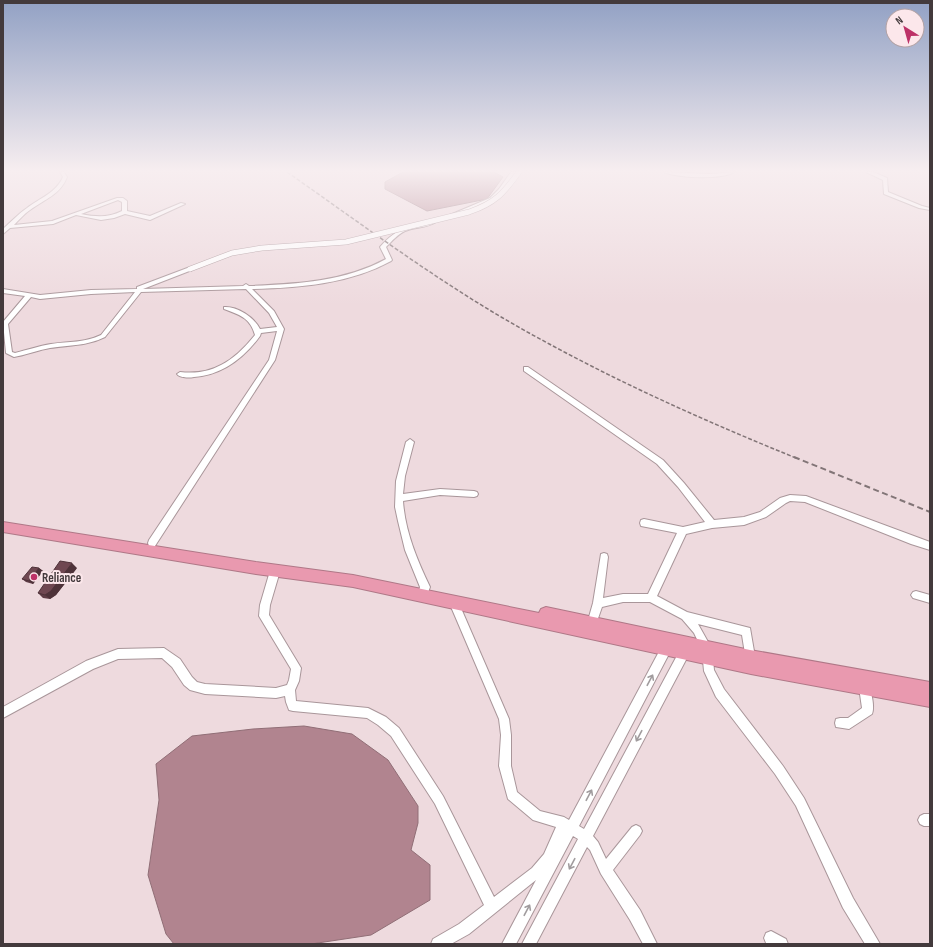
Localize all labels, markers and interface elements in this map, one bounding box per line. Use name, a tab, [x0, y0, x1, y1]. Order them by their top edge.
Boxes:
north arrow	[885, 8, 925, 48]
text: N	[893, 13, 906, 27]
place label: Reliance	[42, 570, 82, 586]
marker: Reliance	[29, 572, 39, 582]
one-way arrow	[647, 674, 654, 686]
one-way arrow	[635, 730, 642, 742]
one-way arrow	[585, 789, 593, 801]
one-way arrow	[568, 858, 575, 870]
one-way arrow	[524, 904, 532, 916]

